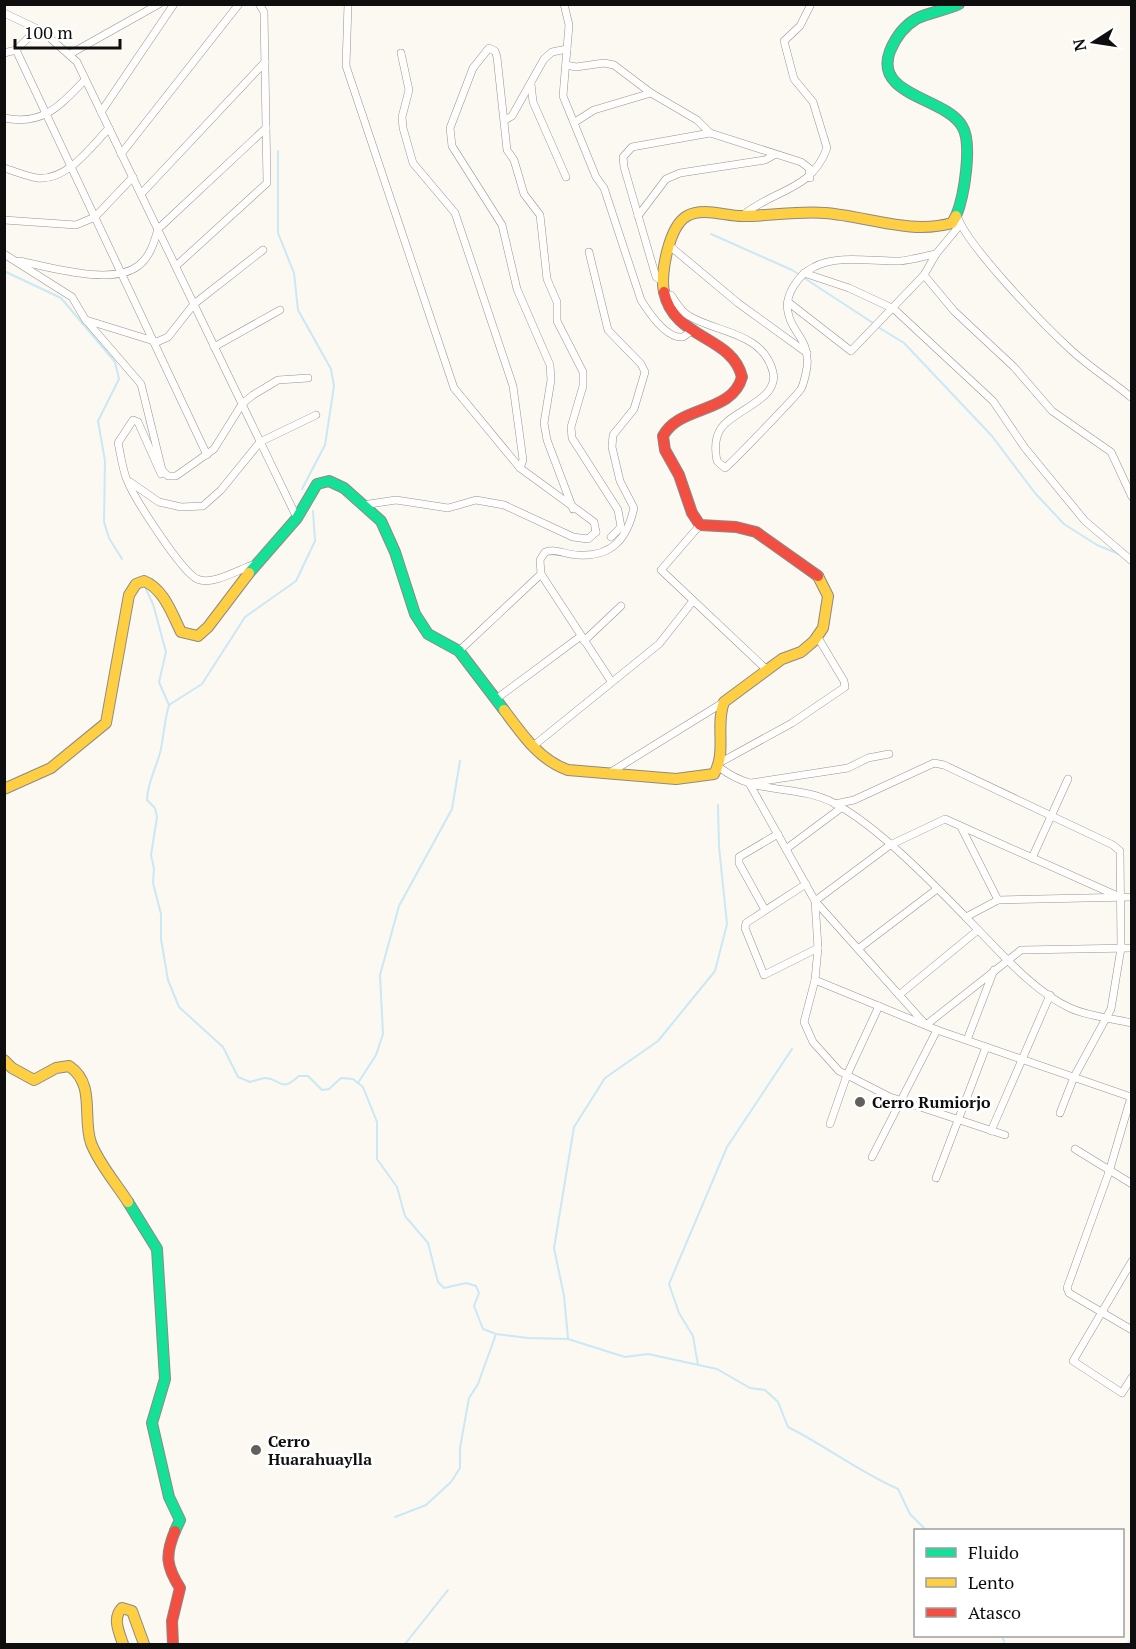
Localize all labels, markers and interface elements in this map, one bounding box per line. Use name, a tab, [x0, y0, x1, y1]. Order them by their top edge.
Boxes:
scale bar	[15, 12, 120, 50]
north arrow	[1064, 12, 1124, 72]
text: 100 m	[24, 20, 73, 44]
text: N	[1067, 37, 1091, 53]
place label: Cerro Rumiorjo	[872, 1091, 991, 1113]
marker: Cerro Rumiorjo	[853, 1095, 867, 1109]
place label: Cerro Huarahuaylla	[268, 1430, 372, 1470]
marker: Cerro Huarahuaylla	[249, 1443, 263, 1457]
legend	[914, 1529, 1124, 1637]
text: Fluido	[968, 1540, 1019, 1564]
text: Lento	[968, 1570, 1014, 1594]
text: Atasco	[968, 1600, 1021, 1624]

